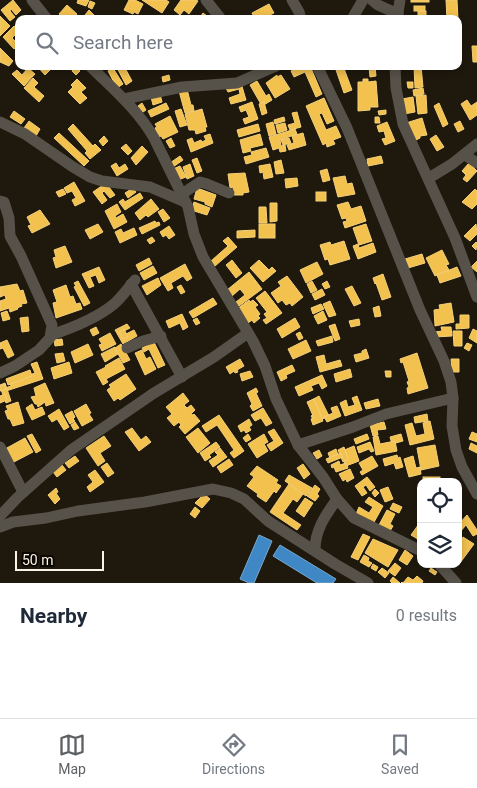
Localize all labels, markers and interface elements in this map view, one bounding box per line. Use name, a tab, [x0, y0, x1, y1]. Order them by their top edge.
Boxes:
search box	[15, 15, 462, 70]
icon: search	[33, 29, 61, 57]
text: Search here	[73, 31, 173, 54]
map controls	[417, 478, 462, 568]
button: locate	[417, 478, 462, 523]
button: layers	[417, 523, 462, 568]
scale bar	[15, 548, 104, 571]
text: 50 m	[22, 552, 54, 568]
text: Nearby	[20, 604, 87, 628]
text: 0 results	[396, 606, 457, 625]
tab: Map	[58, 731, 86, 777]
tab: Directions	[202, 731, 265, 777]
tab: Saved	[381, 731, 419, 777]

